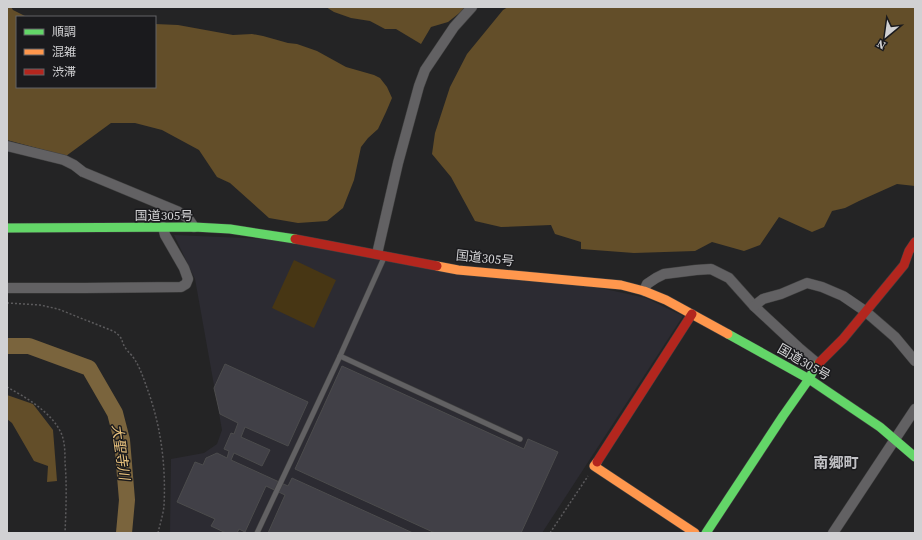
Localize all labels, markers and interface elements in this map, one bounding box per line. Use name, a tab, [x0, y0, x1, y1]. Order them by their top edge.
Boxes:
legend	[16, 16, 156, 88]
north arrow	[866, 16, 906, 56]
text: 順調	[52, 24, 76, 40]
text: N	[874, 36, 889, 53]
text: 混雑	[52, 44, 76, 60]
text: 渋滞	[52, 64, 76, 80]
street label: 国道305号	[135, 207, 193, 224]
street label: 国道305号	[455, 246, 515, 270]
street label: 国道305号	[774, 340, 834, 384]
water label: 大聖寺川	[107, 423, 135, 483]
district label: 南郷町	[813, 452, 859, 473]

